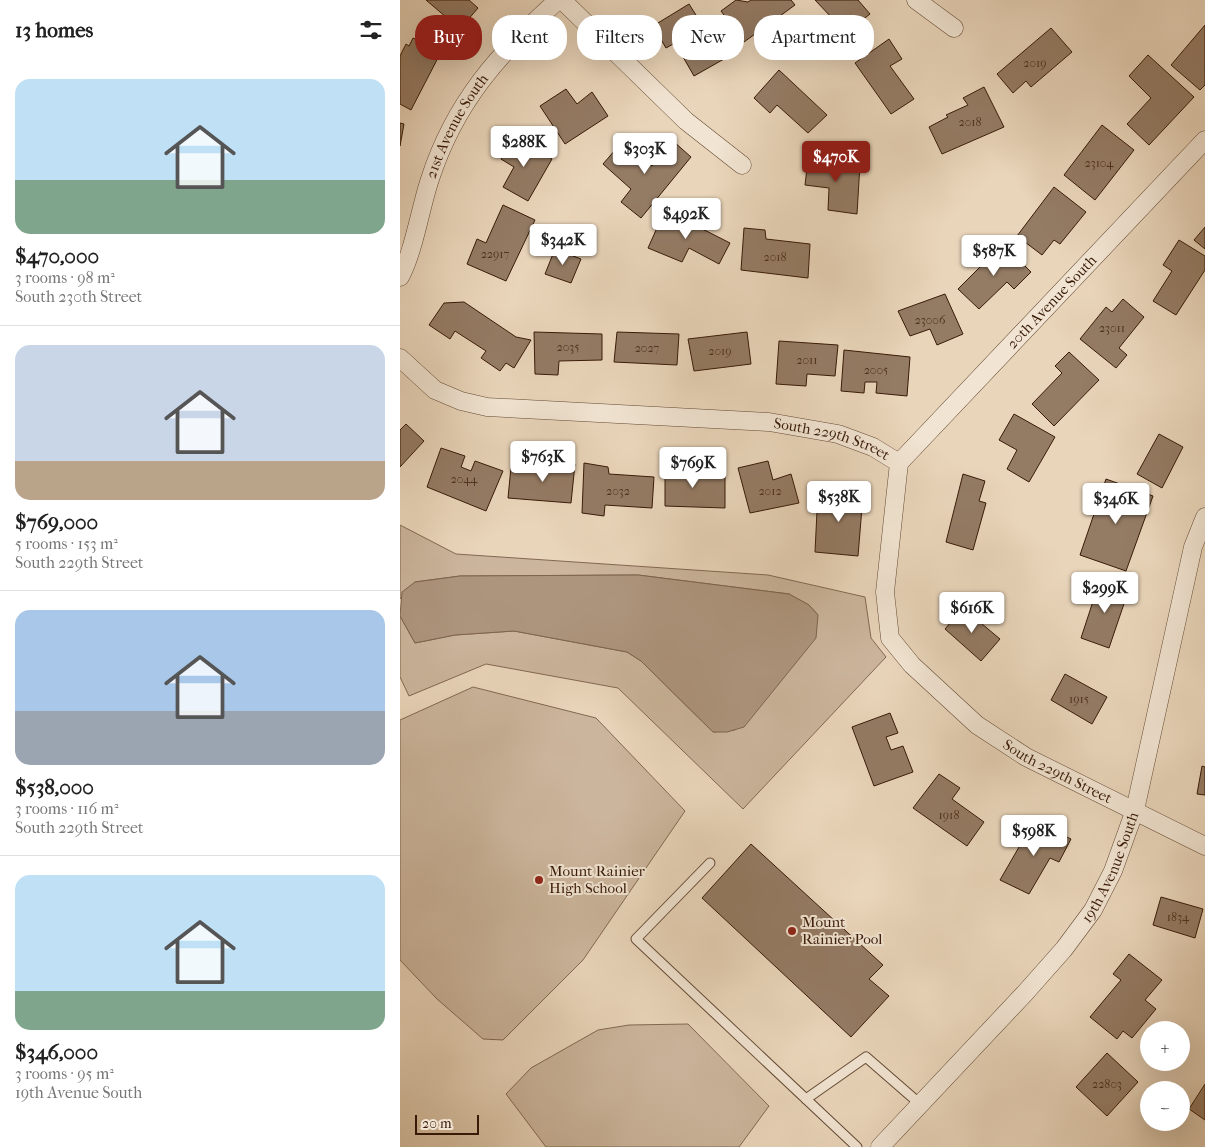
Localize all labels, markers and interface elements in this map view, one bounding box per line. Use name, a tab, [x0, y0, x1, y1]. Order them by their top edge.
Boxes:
chip: Buy	[415, 15, 482, 60]
chip: Rent	[492, 15, 567, 60]
chip: Filters	[577, 15, 662, 60]
chip: New	[672, 15, 744, 60]
chip: Apartment	[754, 15, 874, 60]
icon: filters	[357, 16, 385, 44]
text: 13 homes	[15, 18, 93, 42]
house number: 2019	[1023, 56, 1047, 70]
street label: 21st Avenue South	[422, 70, 492, 181]
icon: home	[155, 112, 245, 202]
house number: 2018	[958, 115, 982, 129]
pin: $288K	[489, 126, 559, 168]
text: $288K	[502, 132, 546, 151]
pin: $303K	[610, 132, 680, 175]
text: $303K	[624, 139, 666, 158]
pin: $470K	[801, 140, 871, 183]
text: $470K	[813, 147, 859, 166]
house number: 23104	[1085, 156, 1114, 170]
pin: $492K	[651, 198, 721, 240]
text: $492K	[663, 204, 709, 223]
pin: $342K	[528, 224, 598, 266]
text: $342K	[541, 230, 585, 249]
pin: $587K	[959, 234, 1029, 277]
text: $587K	[972, 241, 1016, 260]
text: $470,000	[15, 244, 99, 268]
house number: 22917	[481, 247, 510, 261]
house number: 2018	[763, 250, 787, 264]
street label: 20th Avenue South	[1003, 251, 1101, 352]
text: 3 rooms · 98 m²	[15, 268, 115, 287]
text: South 230th Street	[15, 287, 142, 306]
house number: 23006	[915, 313, 946, 327]
house number: 23011	[1099, 321, 1125, 335]
house number: 2035	[557, 340, 579, 354]
house number: 2027	[635, 341, 660, 355]
house number: 2019	[708, 344, 732, 358]
house number: 2011	[796, 353, 818, 367]
house number: 2005	[864, 363, 888, 377]
icon: home	[155, 377, 245, 467]
street label: South 229th Street	[772, 414, 894, 465]
pin: $763K	[508, 440, 578, 483]
pin: $769K	[658, 446, 728, 489]
text: $763K	[521, 447, 565, 466]
text: $769K	[670, 453, 716, 472]
house number: 2044	[451, 472, 478, 486]
pin: $538K	[804, 480, 874, 523]
pin: $346K	[1081, 482, 1151, 525]
house number: 2032	[606, 484, 630, 498]
house number: 2012	[758, 484, 782, 498]
text: $538K	[818, 487, 860, 506]
text: $346K	[1093, 489, 1139, 508]
text: $769,000	[15, 510, 98, 534]
text: 5 rooms · 153 m²	[15, 534, 118, 553]
text: South 229th Street	[15, 553, 144, 572]
pin: $299K	[1070, 572, 1140, 614]
text: $299K	[1082, 578, 1128, 597]
pin: $616K	[937, 592, 1007, 634]
text: $616K	[950, 598, 994, 617]
icon: home	[155, 642, 245, 732]
house number: 1915	[1069, 692, 1089, 706]
street label: South 229th Street	[999, 735, 1116, 808]
text: $538,000	[15, 775, 94, 799]
text: 3 rooms · 116 m²	[15, 799, 118, 818]
house number: 1918	[939, 808, 959, 822]
street label: 19th Avenue South	[1078, 809, 1143, 926]
pin: $598K	[999, 814, 1069, 857]
text: South 229th Street	[15, 818, 144, 837]
text: $598K	[1012, 821, 1056, 840]
place label: Mount Rainier High School	[549, 862, 646, 897]
marker: Mount Rainier High School	[533, 874, 545, 886]
icon: home	[155, 907, 245, 997]
house number: 1834	[1167, 910, 1190, 924]
place label: Mount Rainier Pool	[802, 913, 883, 948]
marker: Mount Rainier Pool	[786, 925, 798, 937]
map controls	[1140, 1021, 1190, 1131]
button: +	[1140, 1021, 1190, 1071]
text: $346,000	[15, 1040, 98, 1064]
text: 3 rooms · 95 m²	[15, 1064, 114, 1083]
house number: 22803	[1092, 1077, 1122, 1091]
button: −	[1140, 1081, 1190, 1131]
text: 19th Avenue South	[15, 1083, 142, 1102]
scale bar	[415, 1112, 479, 1135]
text: 20 m	[422, 1115, 452, 1132]

